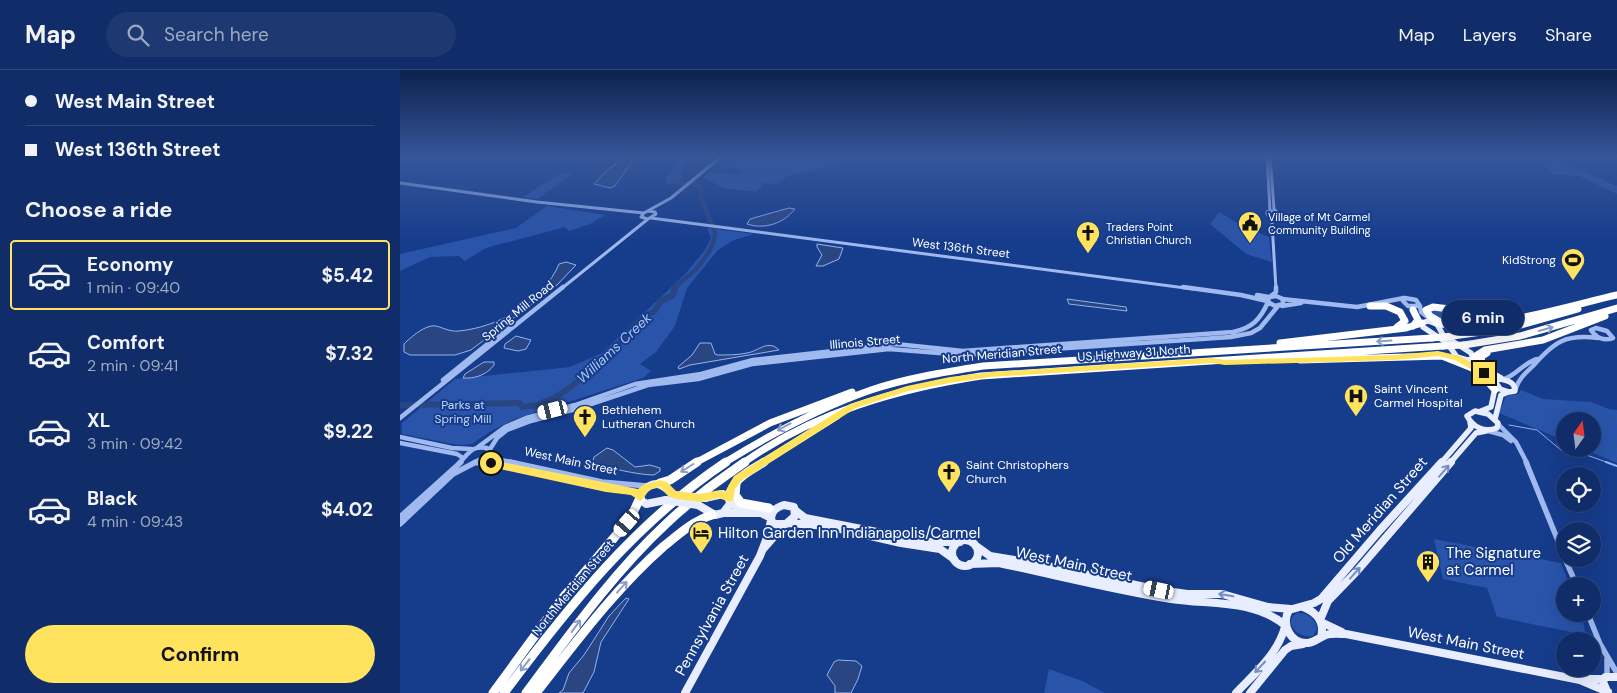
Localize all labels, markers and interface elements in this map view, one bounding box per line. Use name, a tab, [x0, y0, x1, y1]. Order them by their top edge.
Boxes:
search box	[106, 12, 456, 57]
text: Map	[25, 19, 76, 50]
icon: search	[124, 21, 152, 49]
text: Search here	[164, 22, 269, 47]
text: Map	[1399, 23, 1435, 47]
text: Layers	[1463, 23, 1517, 47]
text: Share	[1545, 23, 1592, 47]
text: West Main Street	[55, 89, 215, 114]
text: West 136th Street	[55, 137, 220, 162]
text: Choose a ride	[25, 195, 173, 224]
public building icon: Village of Mt Carmel Community Building	[1237, 210, 1263, 244]
place label: Village of Mt Carmel Community Building	[1268, 210, 1371, 237]
church icon: Traders Point Christian Church	[1075, 220, 1101, 254]
place label: Traders Point Christian Church	[1106, 220, 1191, 247]
street label: West 136th Street	[911, 234, 1011, 262]
sports icon: KidStrong	[1560, 247, 1586, 281]
text: Economy	[87, 252, 174, 277]
place label: KidStrong	[1502, 252, 1556, 268]
icon: car	[27, 253, 72, 298]
text: $5.42	[322, 263, 373, 288]
text: 1 min · 09:40	[87, 277, 180, 298]
street label: Spring Mill Road	[479, 277, 557, 345]
callout: 6 min	[1443, 300, 1525, 336]
text: 6 min	[1461, 307, 1505, 328]
water label: Williams Creek	[573, 308, 656, 387]
one-way arrow	[1538, 323, 1554, 333]
text: Comfort	[87, 330, 165, 355]
icon: car	[27, 331, 72, 376]
street label: Illinois Street	[829, 331, 901, 353]
one-way arrow	[1376, 336, 1392, 345]
text: $7.32	[325, 341, 373, 366]
street label: North Meridian Street	[942, 341, 1063, 367]
street label: US Highway 31 North	[1077, 341, 1191, 365]
text: 2 min · 09:41	[87, 355, 178, 376]
route end	[1473, 362, 1495, 384]
place label: Saint Vincent Carmel Hospital	[1374, 381, 1463, 411]
hospital icon: Saint Vincent Carmel Hospital	[1343, 383, 1369, 417]
park label: Parks at Spring Mill	[435, 397, 491, 427]
car	[536, 399, 569, 421]
place label: Bethlehem Lutheran Church	[602, 402, 695, 432]
church icon: Bethlehem Lutheran Church	[572, 404, 598, 438]
text: XL	[87, 408, 110, 433]
icon: car	[27, 409, 72, 454]
north arrow	[1556, 412, 1601, 458]
map controls	[1556, 412, 1601, 677]
text: $9.22	[323, 419, 373, 444]
one-way arrow	[777, 423, 792, 432]
text: 3 min · 09:42	[87, 433, 183, 454]
street label: West Main Street	[523, 443, 619, 479]
route start	[480, 452, 502, 474]
street label: Old Meridian Street	[1328, 452, 1432, 567]
place label: Saint Christophers Church	[966, 457, 1069, 487]
church icon: Saint Christophers Church	[936, 459, 962, 493]
one-way arrow	[680, 463, 694, 473]
one-way arrow	[1438, 465, 1450, 478]
button: locate	[1556, 467, 1601, 512]
text: Black	[87, 486, 138, 511]
icon: car	[27, 487, 72, 532]
text: $4.02	[321, 497, 373, 522]
car	[611, 507, 642, 539]
text: 4 min · 09:43	[87, 511, 183, 532]
hotel icon: Hilton Garden Inn Indianapolis/Carmel	[688, 520, 714, 554]
button: layers	[1556, 522, 1601, 567]
place label: Hilton Garden Inn Indianapolis/Carmel	[718, 523, 980, 543]
street label: North Meridian Street	[528, 537, 618, 639]
street label: West Main Street	[1014, 542, 1134, 586]
place label: The Signature at Carmel	[1446, 543, 1541, 580]
building icon: The Signature at Carmel	[1415, 549, 1441, 583]
street label: Pennsylvania Street	[670, 551, 754, 679]
one-way arrow	[1349, 567, 1360, 580]
button: +	[1556, 577, 1601, 622]
car	[1142, 580, 1175, 600]
one-way arrow	[616, 581, 628, 594]
one-way arrow	[1219, 590, 1235, 600]
one-way arrow	[571, 619, 581, 633]
street label: West Main Street	[1406, 622, 1526, 664]
button: Confirm	[25, 625, 375, 683]
button: −	[1556, 632, 1601, 677]
one-way arrow	[520, 658, 531, 671]
one-way arrow	[1254, 660, 1266, 673]

